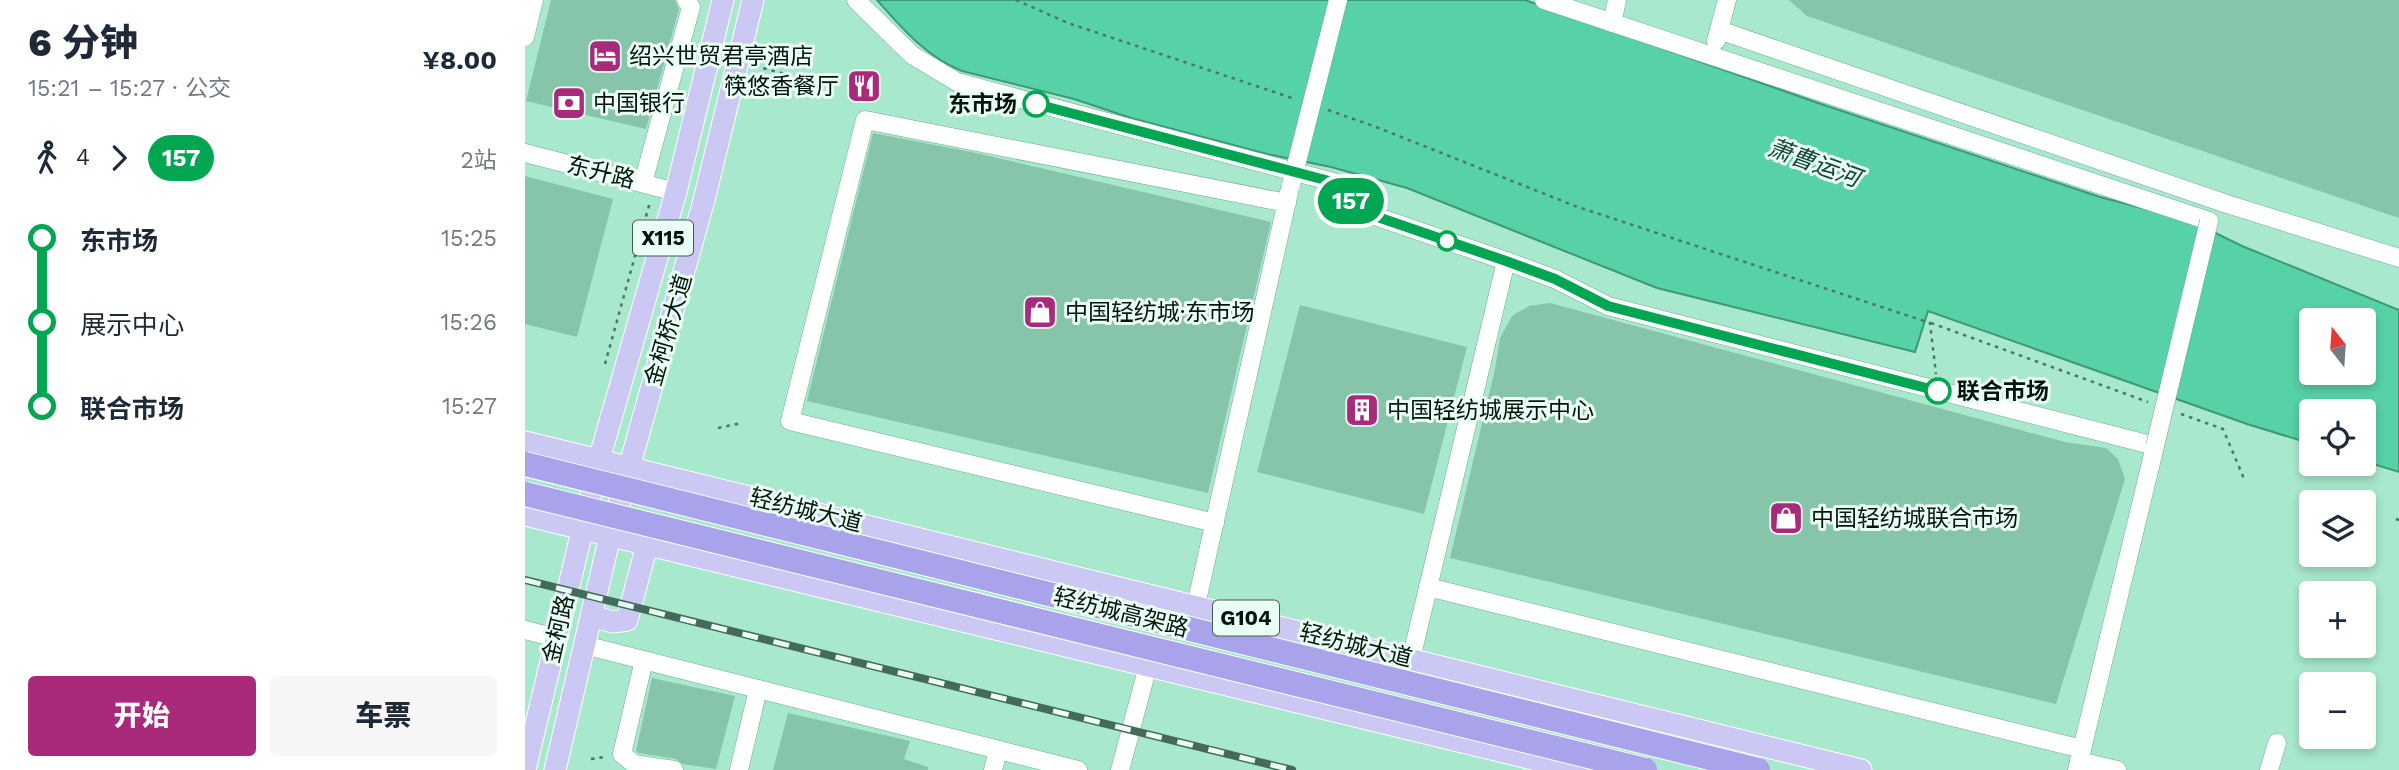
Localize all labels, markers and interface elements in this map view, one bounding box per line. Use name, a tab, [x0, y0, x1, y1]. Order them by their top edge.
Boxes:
text: 6 分钟	[28, 21, 138, 65]
hotel icon: 绍兴世贸君亭酒店	[586, 37, 624, 75]
place label: 绍兴世贸君亭酒店	[629, 43, 813, 70]
text: ¥8.00	[423, 45, 497, 75]
restaurant icon: 筷悠香餐厅	[845, 67, 883, 105]
place label: 筷悠香餐厅	[724, 73, 839, 100]
text: 15:21 – 15:27 · 公交	[28, 75, 231, 102]
bank icon: 中国银行	[550, 84, 588, 122]
place label: 中国银行	[593, 90, 685, 117]
place label: 东市场	[948, 91, 1017, 118]
marker: 东市场	[1023, 91, 1049, 117]
water label: 萧曹运河	[1764, 133, 1868, 194]
icon: walk	[28, 139, 66, 177]
icon: forward	[100, 139, 138, 177]
text: 4	[76, 144, 90, 171]
text: 157	[162, 144, 200, 172]
text: 2站	[461, 147, 497, 174]
street label: 东升路	[564, 151, 638, 194]
line badge: 157	[1311, 178, 1391, 224]
text: 157	[1332, 187, 1370, 215]
road number: X115	[633, 220, 693, 256]
text: 15:25	[441, 225, 497, 252]
text: 东市场	[80, 226, 158, 256]
unlabelled marker	[1437, 231, 1457, 251]
street label: 金柯桥大道	[640, 271, 697, 389]
shop icon: 中国轻纺城·东市场	[1021, 293, 1059, 331]
place label: 中国轻纺城·东市场	[1065, 299, 1254, 326]
north arrow	[2299, 308, 2377, 385]
map controls	[2299, 308, 2376, 749]
text: 15:26	[440, 309, 497, 336]
text: 展示中心	[80, 310, 184, 340]
marker: 联合市场	[1925, 378, 1951, 404]
place label: 联合市场	[1957, 378, 2049, 405]
building icon: 中国轻纺城展示中心	[1343, 391, 1381, 429]
text: 15:27	[442, 393, 497, 420]
text: 联合市场	[80, 394, 184, 424]
place label: 中国轻纺城展示中心	[1387, 397, 1594, 424]
button: locate	[2299, 399, 2376, 476]
street label: 轻纺城大道	[747, 483, 865, 537]
button: layers	[2299, 490, 2376, 567]
shop icon: 中国轻纺城联合市场	[1767, 499, 1805, 537]
place label: 中国轻纺城联合市场	[1811, 505, 2018, 532]
button: +	[2299, 581, 2376, 658]
street label: 轻纺城高架路	[1051, 583, 1191, 642]
street label: 金柯路	[538, 592, 579, 666]
road number: G104	[1213, 600, 1279, 636]
street label: 轻纺城大道	[1297, 618, 1415, 672]
button: −	[2299, 672, 2376, 749]
button: 开始	[28, 676, 256, 756]
button: 车票	[270, 676, 497, 756]

